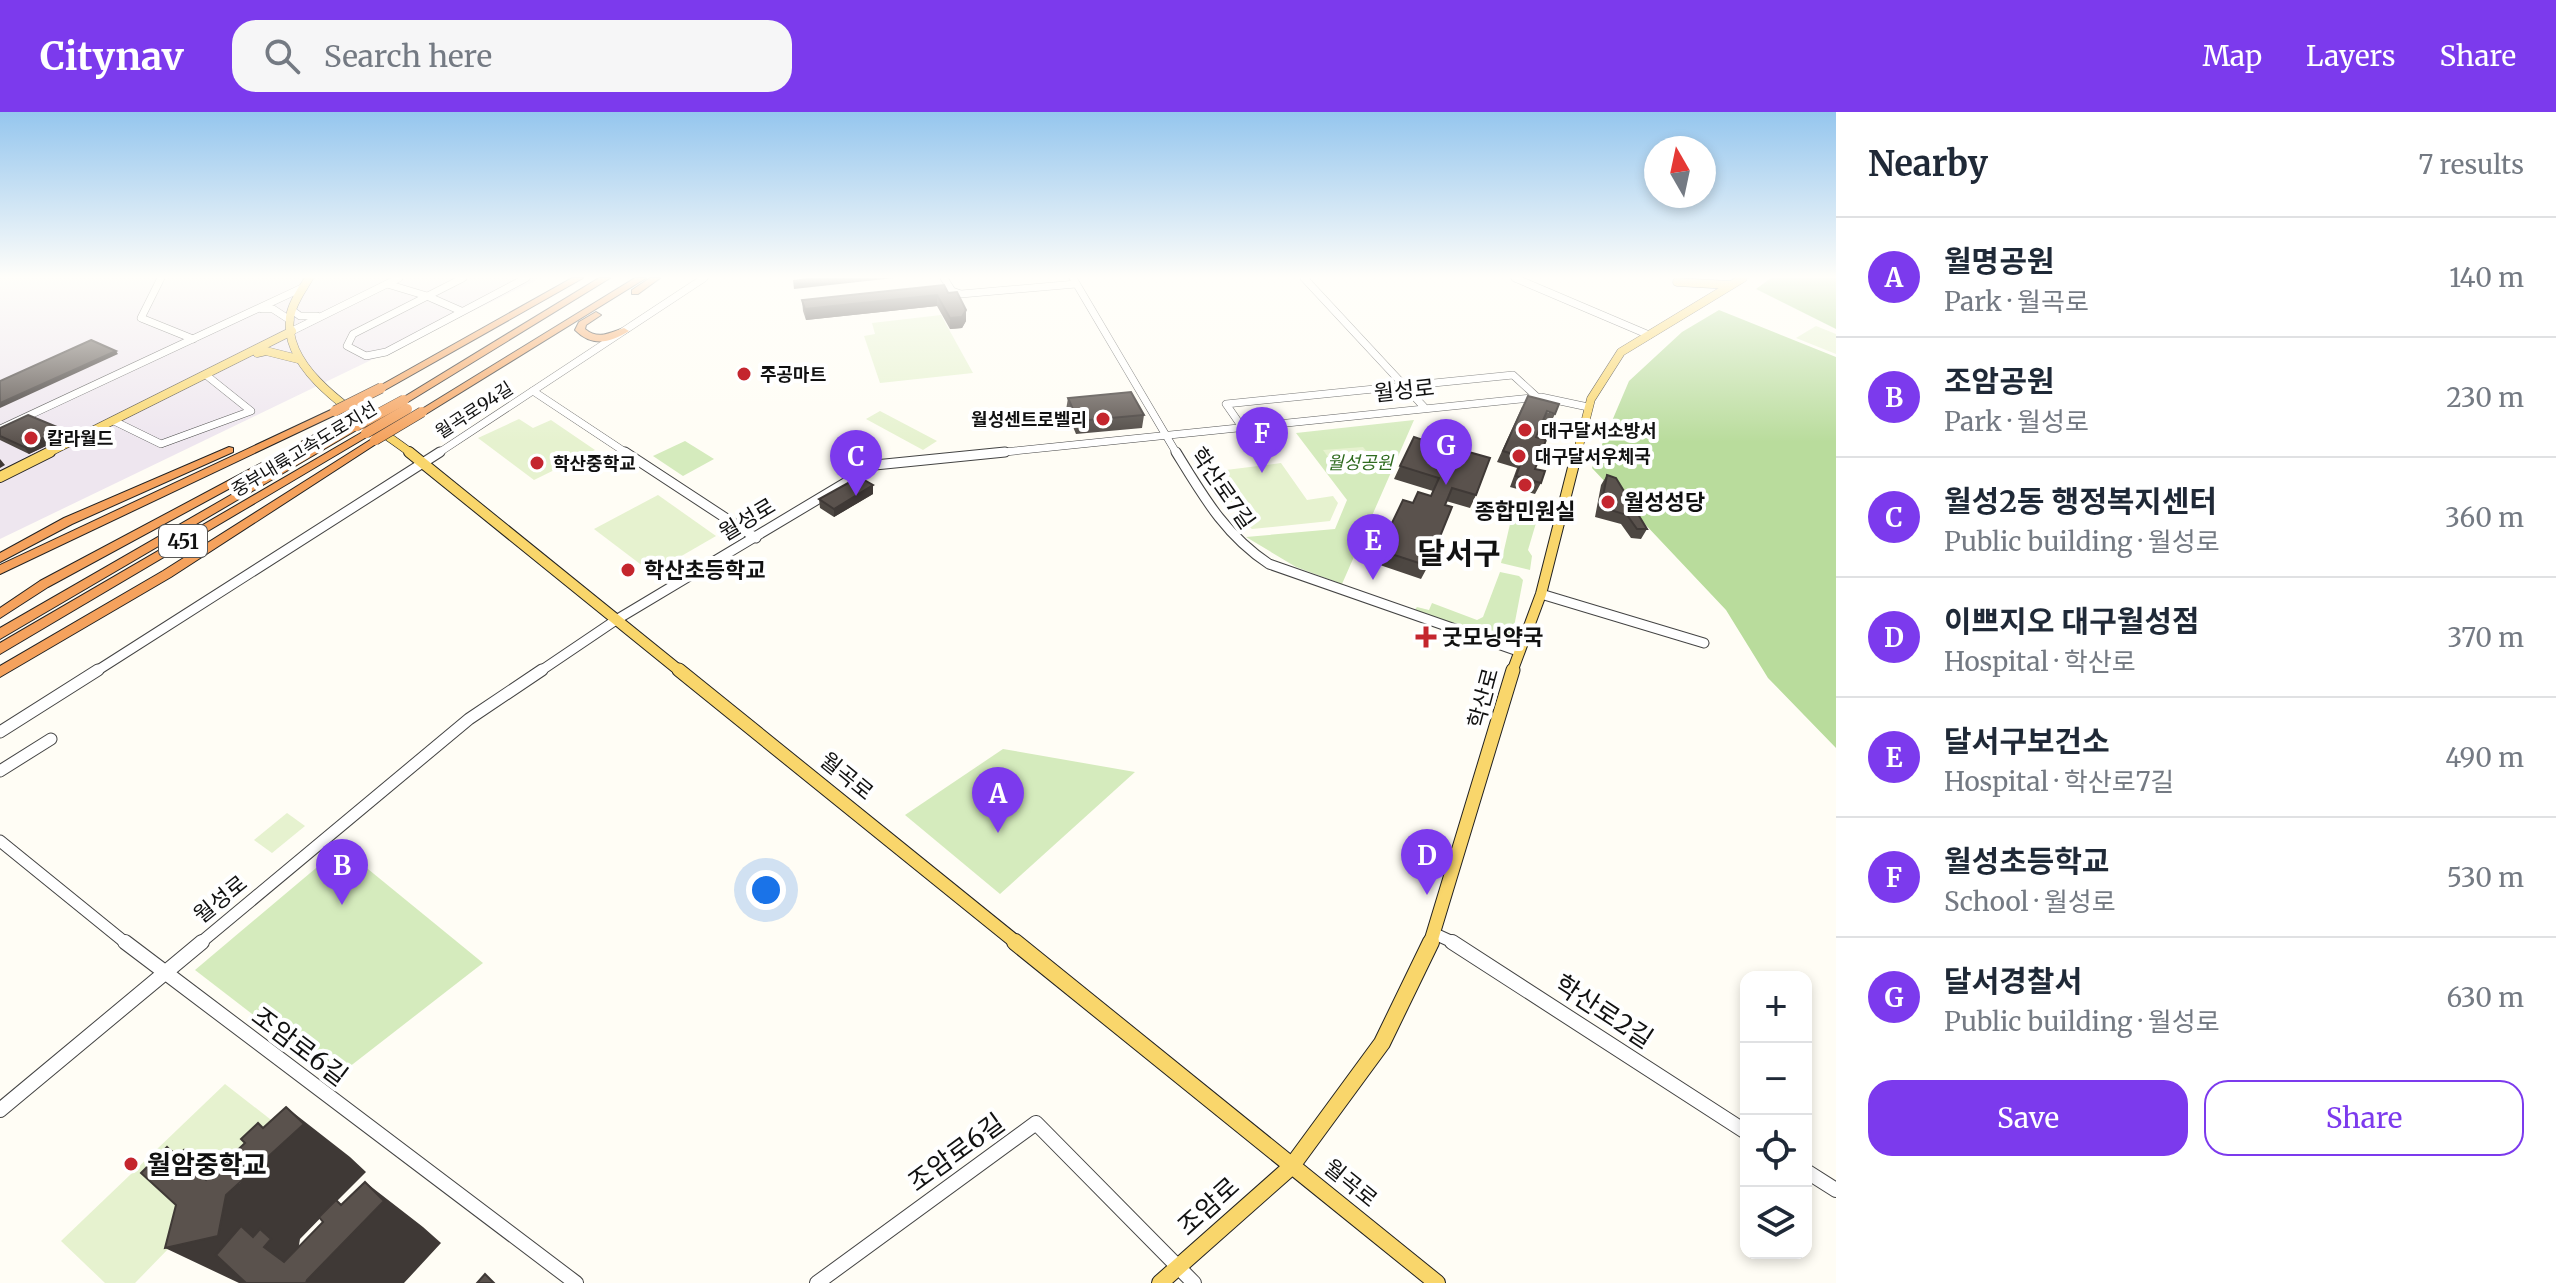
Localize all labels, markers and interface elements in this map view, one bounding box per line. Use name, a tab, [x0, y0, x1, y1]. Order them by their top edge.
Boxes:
search box	[232, 20, 792, 92]
text: Citynav	[40, 33, 184, 80]
icon: search	[260, 34, 304, 78]
text: Search here	[324, 37, 492, 75]
text: Map	[2202, 38, 2262, 74]
text: Layers	[2306, 38, 2395, 74]
text: Share	[2439, 38, 2516, 74]
north arrow	[1644, 136, 1716, 208]
text: Nearby	[1868, 143, 1988, 185]
text: 7 results	[2419, 148, 2524, 181]
text: 월명공원	[1944, 242, 2054, 280]
text: A	[1885, 261, 1903, 294]
text: 140 m	[2449, 261, 2524, 294]
text: Park · 월곡로	[1944, 285, 2089, 318]
text: 조암공원	[1944, 362, 2054, 400]
place label: 주공마트	[760, 363, 826, 386]
marker: 주공마트	[735, 365, 753, 383]
street label: 월성로	[1372, 373, 1436, 407]
street label: 월곡로94길	[431, 376, 517, 444]
text: B	[1885, 381, 1903, 414]
text: 230 m	[2446, 381, 2524, 414]
street label: 중부내륙고속도로지선	[227, 396, 381, 502]
text: Park · 월성로	[1944, 405, 2089, 438]
pin: F	[1236, 407, 1288, 473]
place label: 월성센트로벨리	[971, 408, 1087, 431]
marker: 월성센트로벨리	[1094, 410, 1112, 428]
pin: G	[1420, 419, 1472, 485]
place label: 대구달서소방서	[1541, 419, 1657, 442]
marker: 대구달서소방서	[1516, 421, 1534, 439]
place label: 칼라월드	[47, 427, 113, 450]
marker: 칼라월드	[22, 429, 40, 447]
pin: C	[830, 430, 882, 496]
street label: 학산로7길	[1185, 442, 1261, 534]
place label: 대구달서우체국	[1535, 445, 1651, 468]
marker: 대구달서우체국	[1510, 447, 1528, 465]
park label: 월성공원	[1327, 451, 1395, 474]
place label: 학산중학교	[553, 452, 636, 475]
marker: 학산중학교	[528, 454, 546, 472]
marker: 종합민원실	[1516, 476, 1534, 494]
text: 월성2동 행정복지센터	[1944, 482, 2217, 520]
place label: 월성성당	[1624, 488, 1705, 516]
street label: 월성로	[714, 491, 780, 547]
marker: 월성성당	[1599, 493, 1617, 511]
place label: 종합민원실	[1474, 497, 1576, 525]
text: C	[1885, 501, 1903, 534]
text: 360 m	[2445, 501, 2524, 534]
pin: E	[1347, 514, 1399, 580]
road number: 451	[159, 525, 207, 557]
text: Public building · 월성로	[1944, 525, 2220, 558]
district label: 달서구	[1418, 534, 1500, 572]
place label: 학산초등학교	[644, 556, 765, 584]
marker: 학산초등학교	[619, 561, 637, 579]
text: 이쁘지오 대구월성점	[1944, 602, 2200, 640]
text: D	[1884, 621, 1904, 654]
text: 370 m	[2447, 621, 2524, 654]
place label: 굿모닝약국	[1442, 623, 1543, 651]
marker: 굿모닝약국	[1417, 628, 1435, 646]
text: Hospital · 학산로	[1944, 645, 2136, 678]
street label: 학산로	[1462, 665, 1504, 731]
text: 달서구보건소	[1944, 722, 2110, 760]
text: E	[1886, 741, 1902, 774]
text: 490 m	[2445, 741, 2524, 774]
street label: 월곡로	[815, 746, 879, 806]
text: Hospital · 학산로7길	[1944, 765, 2174, 798]
pin: A	[972, 767, 1024, 833]
pin: D	[1401, 829, 1453, 895]
pin: B	[316, 839, 368, 905]
text: 월성초등학교	[1944, 842, 2110, 880]
text: F	[1886, 861, 1902, 894]
text: 530 m	[2447, 861, 2524, 894]
street label: 월성로	[188, 869, 252, 929]
your location	[746, 870, 786, 910]
text: School · 월성로	[1944, 885, 2116, 918]
text: 달서경찰서	[1944, 962, 2082, 1000]
street label: 학산로2길	[1548, 967, 1660, 1055]
map controls	[1740, 971, 1812, 1259]
button: +	[1740, 971, 1812, 1043]
text: G	[1885, 981, 1903, 1014]
text: 630 m	[2447, 981, 2524, 1014]
street label: 조암로6길	[246, 999, 354, 1093]
text: Public building · 월성로	[1944, 1005, 2220, 1038]
button: −	[1740, 1043, 1812, 1115]
button: Save	[1868, 1080, 2188, 1156]
button: Share	[2204, 1080, 2524, 1156]
street label: 조암로6길	[901, 1106, 1011, 1198]
button: locate	[1740, 1115, 1812, 1187]
place label: 월암중학교	[147, 1148, 267, 1181]
street label: 월곡로	[1319, 1153, 1383, 1213]
marker: 월암중학교	[122, 1155, 140, 1173]
street label: 조암로	[1170, 1170, 1246, 1242]
button: layers	[1740, 1187, 1812, 1259]

